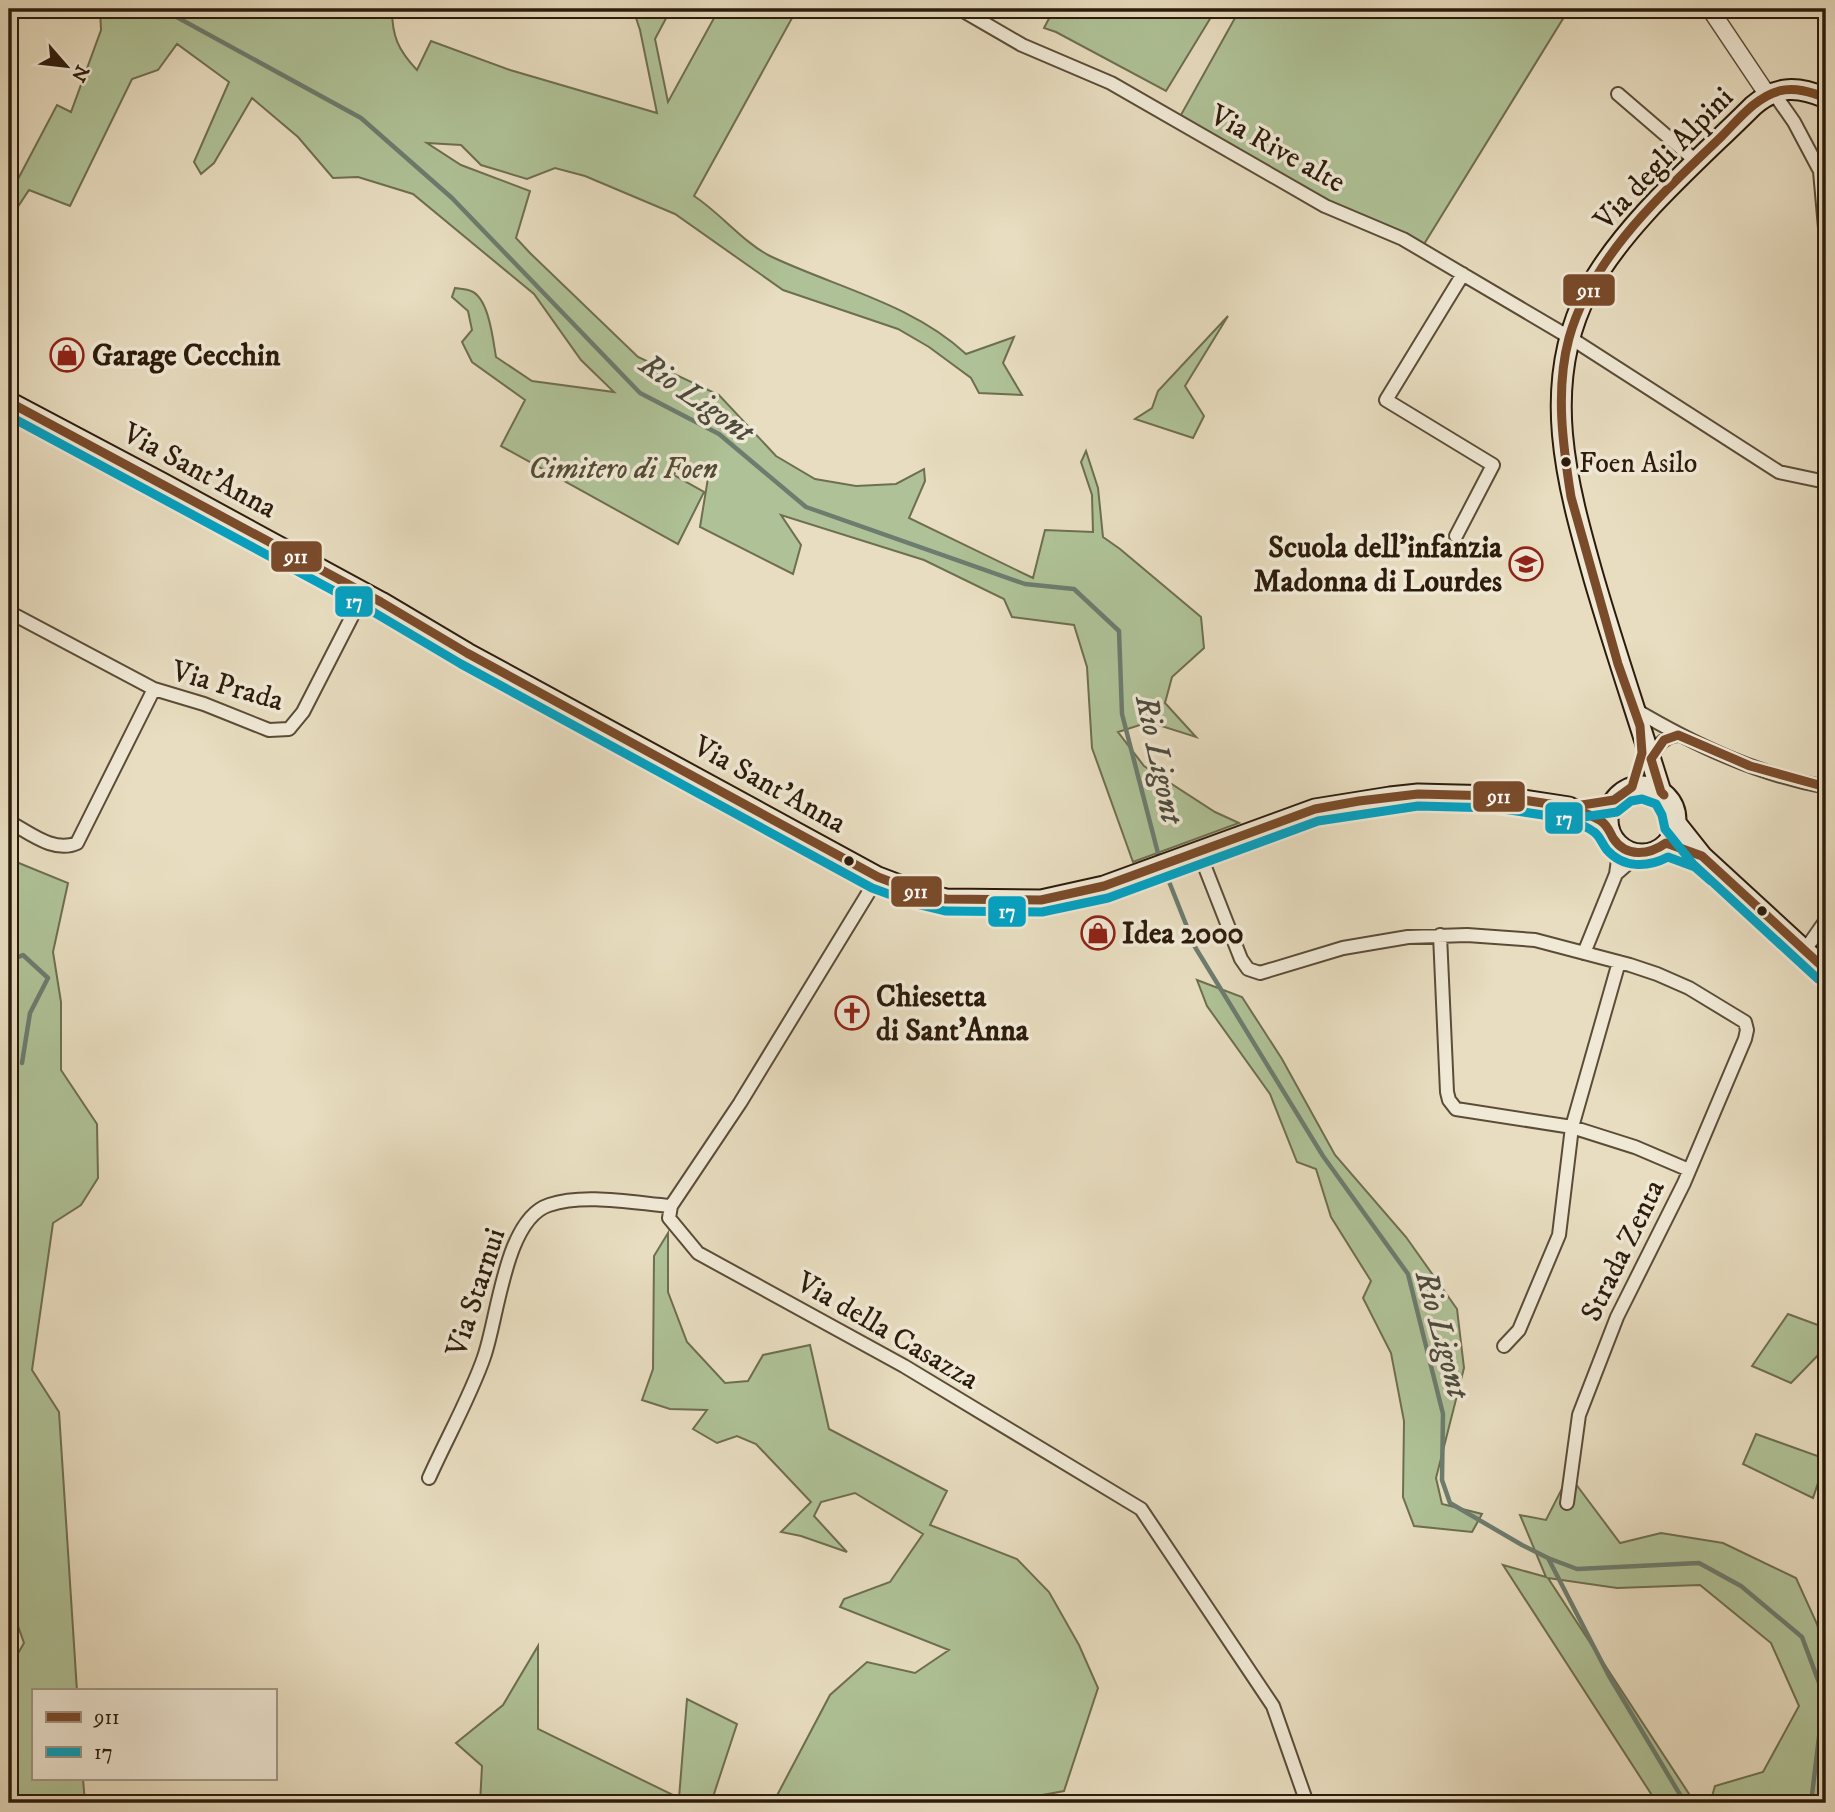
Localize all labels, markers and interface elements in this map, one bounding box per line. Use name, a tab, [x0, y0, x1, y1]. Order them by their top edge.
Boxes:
north arrow	[32, 32, 102, 102]
text: N	[66, 61, 94, 86]
street label: Via degli Alpini	[1586, 80, 1742, 239]
street label: Via Rive alte	[1202, 97, 1351, 202]
line badge: 911	[1562, 273, 1616, 307]
text: 911	[1575, 280, 1601, 303]
shop icon: Garage Cecchin	[48, 336, 86, 374]
place label: Garage Cecchin	[92, 338, 281, 375]
water label: Rio Ligont	[630, 344, 762, 454]
street label: Via Sant'Anna	[115, 415, 283, 527]
place label: Foen Asilo	[1579, 446, 1697, 481]
park label: Cimitero di Foen	[528, 451, 718, 488]
marker: Foen Asilo	[1559, 455, 1573, 469]
place label: Scuola dell'infanzia Madonna di Lourdes	[1253, 530, 1503, 601]
line badge: 911	[270, 540, 323, 573]
school or university icon: Scuola dell'infanzia Madonna di Lourdes	[1507, 545, 1545, 583]
text: 911	[282, 546, 308, 569]
line badge: 17	[334, 585, 374, 618]
text: 17	[346, 591, 363, 614]
street label: Via Prada	[166, 653, 288, 720]
water label: Rio Ligont	[1125, 691, 1192, 829]
street label: Via Sant'Anna	[685, 728, 852, 843]
line badge: 911	[1472, 780, 1526, 813]
text: 911	[1485, 786, 1511, 809]
line badge: 17	[1544, 801, 1584, 835]
text: 17	[1556, 808, 1573, 831]
unlabelled marker	[842, 854, 856, 868]
line badge: 911	[890, 875, 943, 908]
text: 911	[902, 881, 928, 904]
line badge: 17	[987, 895, 1027, 928]
text: 17	[999, 901, 1016, 924]
unlabelled marker	[1755, 904, 1769, 918]
shop icon: Idea 2000	[1079, 914, 1117, 952]
place label: Idea 2000	[1122, 916, 1244, 953]
place label: Chiesetta di Sant'Anna	[876, 979, 1030, 1050]
church icon: Chiesetta di Sant'Anna	[833, 994, 871, 1032]
street label: Strada Zenta	[1573, 1174, 1674, 1328]
street label: Via Starnui	[438, 1224, 515, 1362]
street label: Via della Casazza	[789, 1264, 985, 1399]
water label: Rio Ligont	[1405, 1266, 1478, 1405]
legend	[32, 1689, 276, 1780]
text: 911	[93, 1705, 120, 1731]
text: 17	[94, 1740, 113, 1766]

